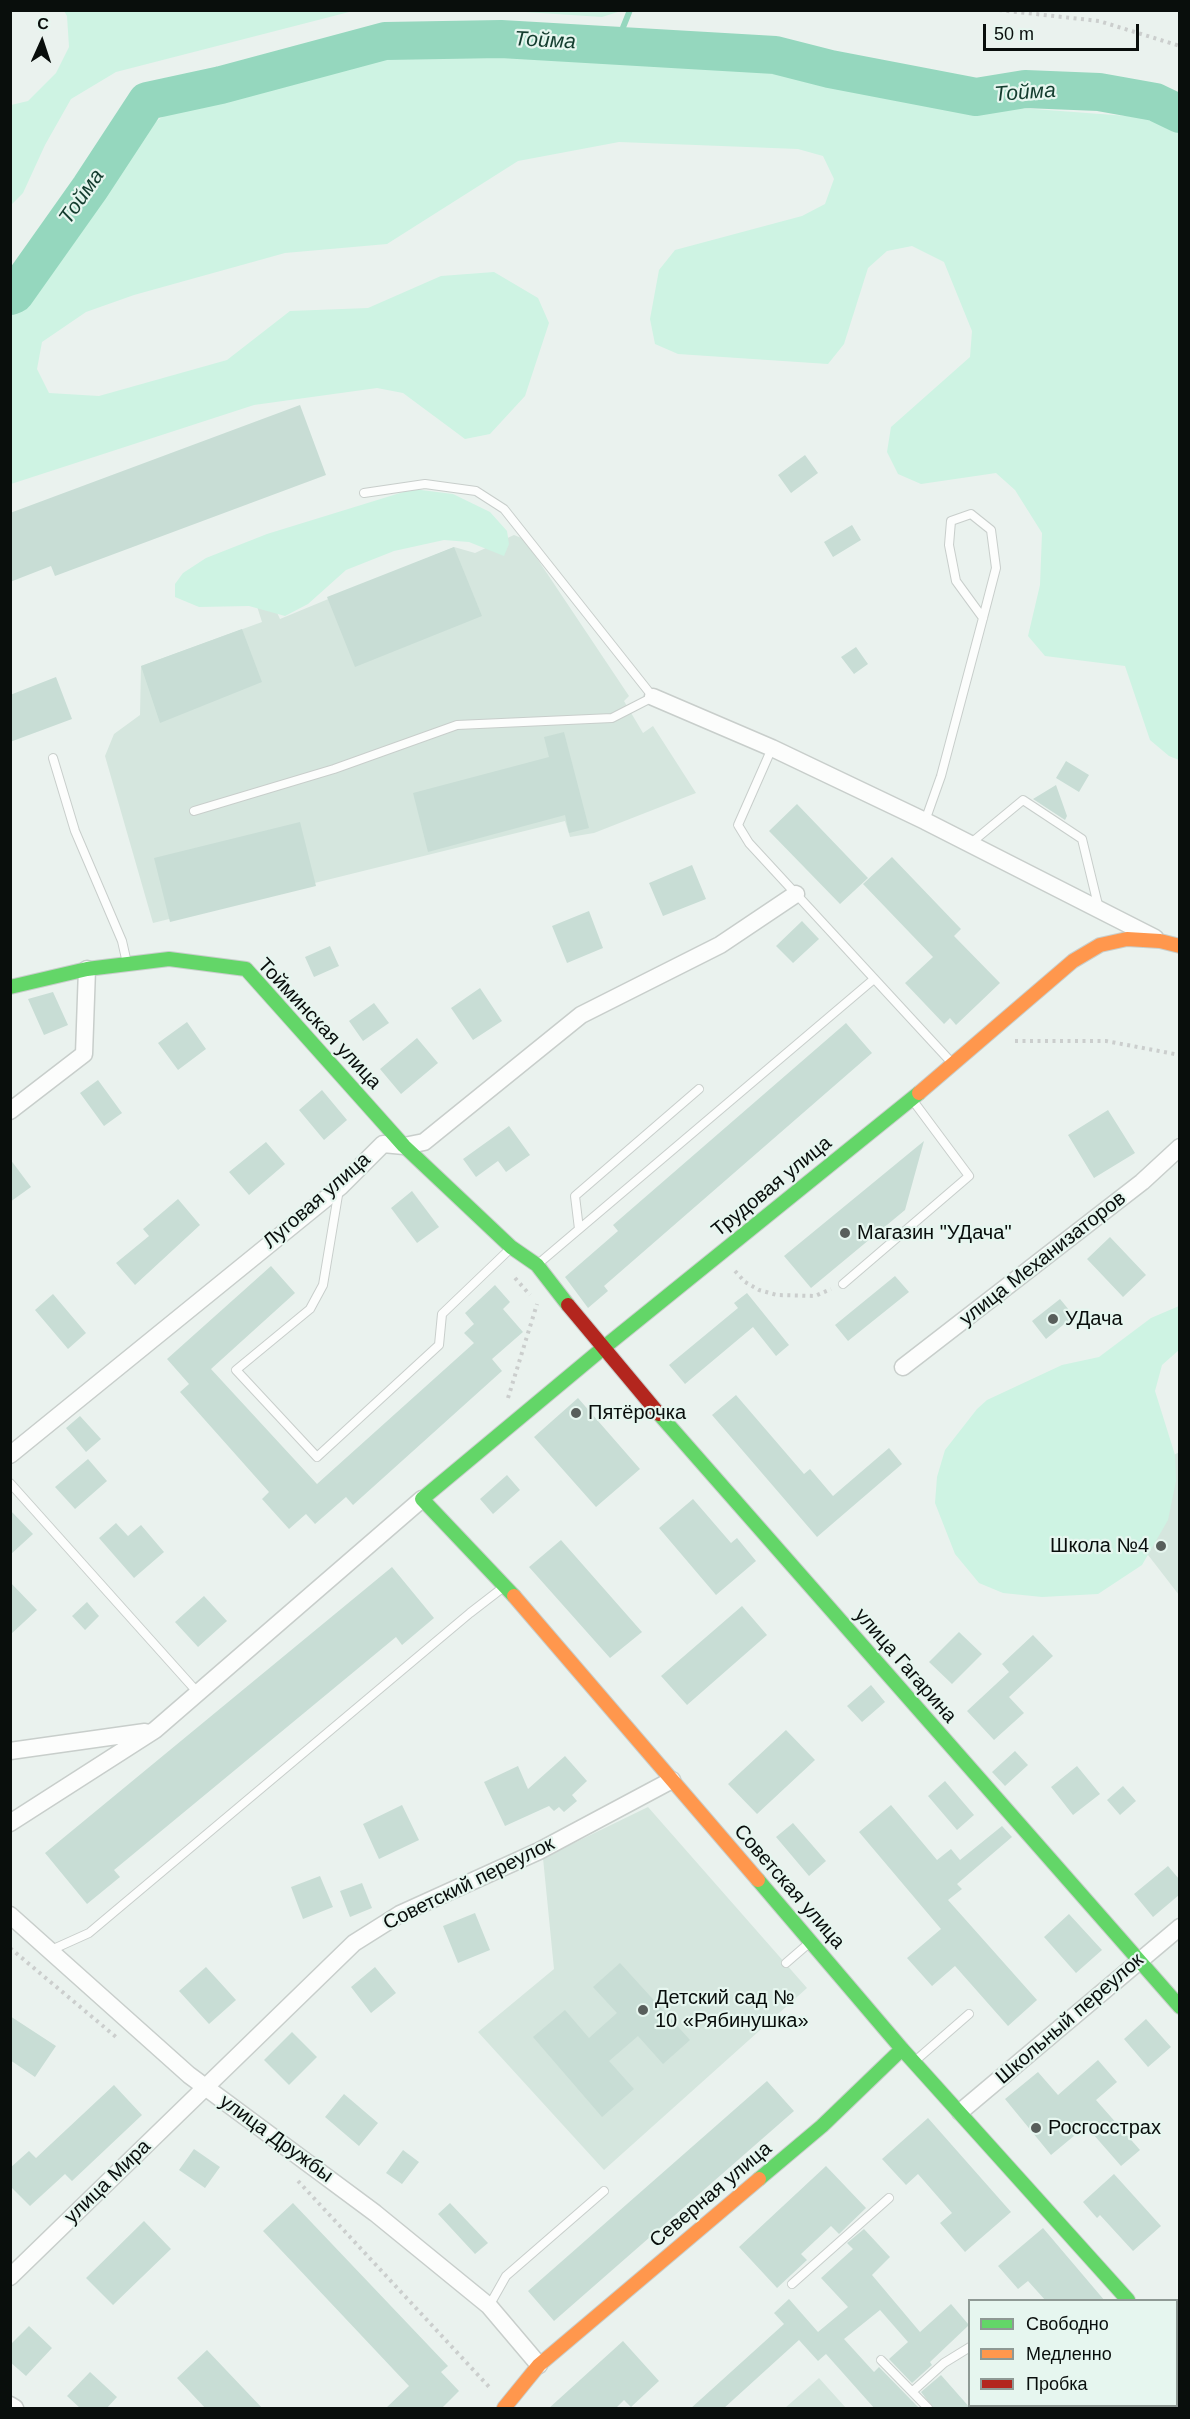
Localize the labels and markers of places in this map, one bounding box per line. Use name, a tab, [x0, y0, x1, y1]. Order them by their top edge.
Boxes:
place label: Магазин "УДача"	[857, 1221, 1011, 1245]
marker: Магазин "УДача"	[838, 1226, 852, 1240]
place label: УДача	[1065, 1307, 1123, 1331]
marker: УДача	[1046, 1312, 1060, 1326]
place label: Пятёрочка	[588, 1401, 686, 1425]
marker: Пятёрочка	[569, 1406, 583, 1420]
place label: Школа №4	[1050, 1534, 1149, 1558]
marker: Школа №4	[1154, 1539, 1168, 1553]
place label: Детский сад № 10 «Рябинушка»	[655, 1986, 809, 2033]
marker: Детский сад № 10 «Рябинушка»	[636, 2003, 650, 2017]
place label: Росгосстрах	[1048, 2116, 1161, 2140]
marker: Росгосстрах	[1029, 2121, 1043, 2135]

